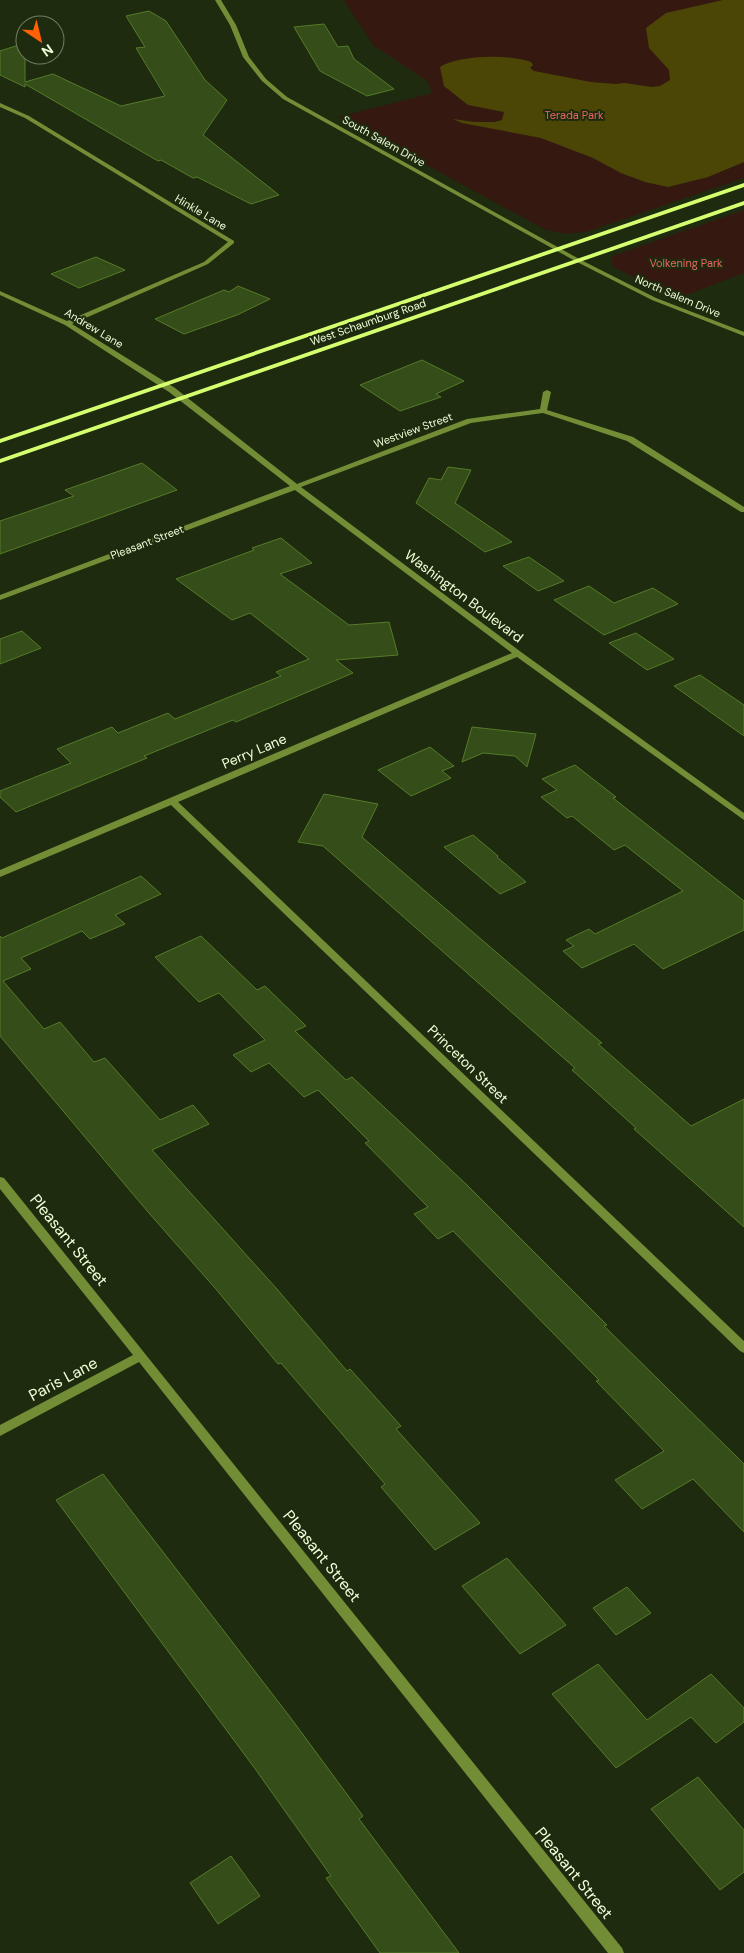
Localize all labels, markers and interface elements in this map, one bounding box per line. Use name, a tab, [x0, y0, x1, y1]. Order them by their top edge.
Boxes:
north arrow	[15, 15, 65, 65]
text: N	[38, 40, 57, 61]
park label: Terada Park	[544, 108, 604, 122]
street label: South Salem Drive	[340, 112, 428, 170]
street label: Hinkle Lane	[173, 191, 229, 233]
park label: Volkening Park	[649, 256, 723, 270]
street label: North Salem Drive	[633, 272, 723, 320]
street label: West Schaumburg Road	[308, 296, 428, 348]
street label: Andrew Lane	[62, 305, 126, 351]
street label: Westview Street	[372, 409, 454, 451]
street label: Pleasant Street	[108, 522, 186, 562]
street label: Washington Boulevard	[401, 545, 527, 647]
street label: Perry Lane	[219, 729, 289, 773]
street label: Princeton Street	[424, 1021, 512, 1107]
street label: Pleasant Street	[25, 1190, 113, 1290]
street label: Paris Lane	[25, 1352, 101, 1406]
street label: Pleasant Street	[278, 1506, 366, 1606]
street label: Pleasant Street	[530, 1823, 618, 1923]

